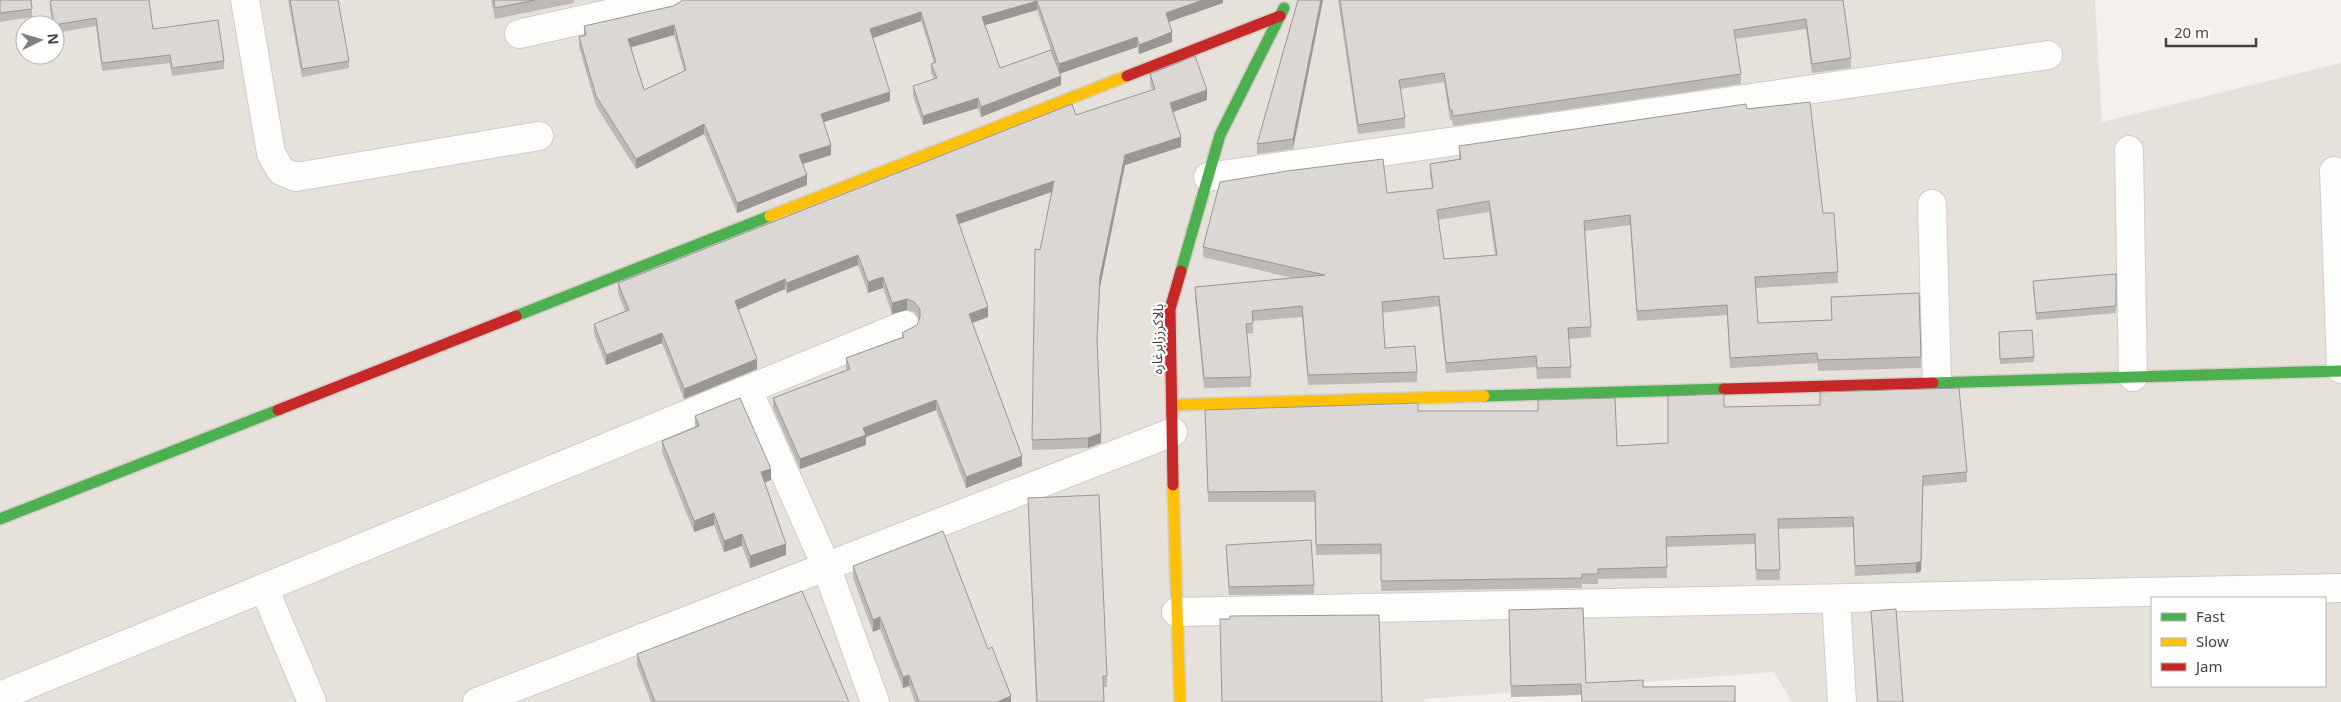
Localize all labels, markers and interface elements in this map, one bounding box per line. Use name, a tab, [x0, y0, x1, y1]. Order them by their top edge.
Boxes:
north arrow	[15, 15, 65, 65]
scale bar	[2166, 15, 2256, 47]
text: 20 m	[2174, 22, 2209, 42]
text: N	[43, 32, 63, 45]
street label: بالاکرززابرغاره	[1147, 303, 1167, 375]
legend	[2151, 597, 2326, 687]
text: Fast	[2196, 606, 2225, 626]
text: Slow	[2196, 631, 2229, 651]
text: Jam	[2194, 656, 2223, 676]

